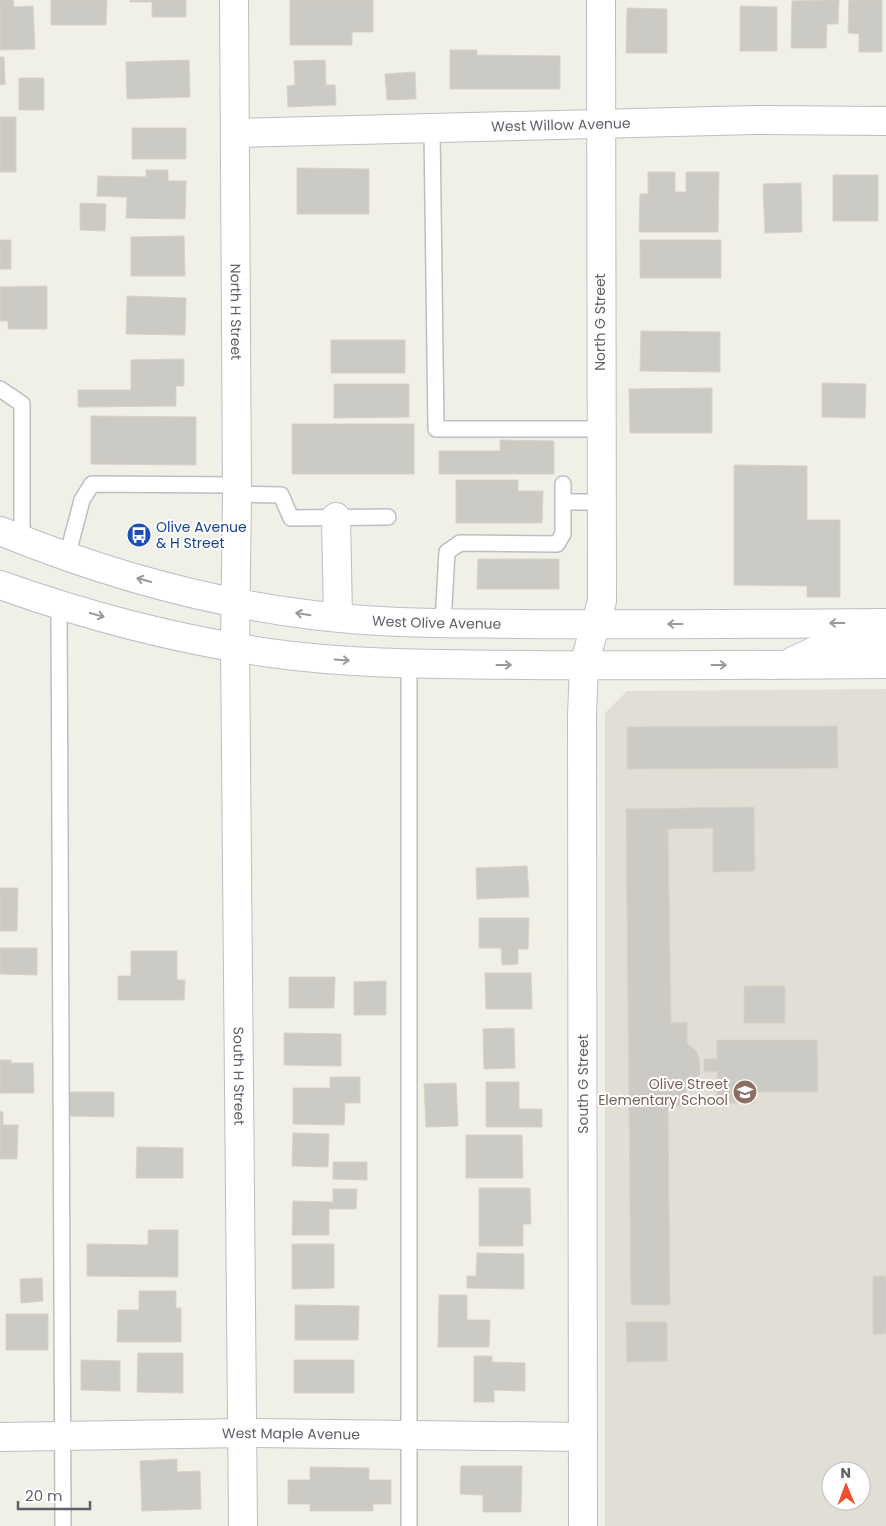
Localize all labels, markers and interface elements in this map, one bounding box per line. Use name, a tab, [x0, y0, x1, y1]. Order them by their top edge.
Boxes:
street label: West Willow Avenue	[491, 113, 631, 137]
street label: North H Street	[226, 264, 246, 360]
street label: North G Street	[590, 273, 610, 371]
place label: Olive Avenue & H Street	[156, 517, 247, 553]
bus stop icon: Olive Avenue & H Street	[126, 522, 152, 548]
one-way arrow	[136, 575, 152, 585]
one-way arrow	[295, 609, 311, 619]
one-way arrow	[88, 611, 104, 620]
street label: West Olive Avenue	[371, 611, 502, 634]
one-way arrow	[830, 618, 846, 628]
one-way arrow	[667, 619, 684, 629]
one-way arrow	[334, 655, 350, 665]
one-way arrow	[496, 660, 512, 670]
one-way arrow	[711, 660, 727, 670]
street label: South H Street	[228, 1027, 249, 1125]
street label: South G Street	[573, 1034, 593, 1134]
place label: Olive Street Elementary School	[598, 1074, 728, 1110]
school or university icon: Olive Street Elementary School	[732, 1079, 758, 1105]
street label: West Maple Avenue	[222, 1423, 360, 1444]
north arrow	[821, 1461, 871, 1511]
text: N	[840, 1463, 851, 1483]
scale bar	[18, 1478, 90, 1510]
text: 20 m	[25, 1485, 63, 1506]

